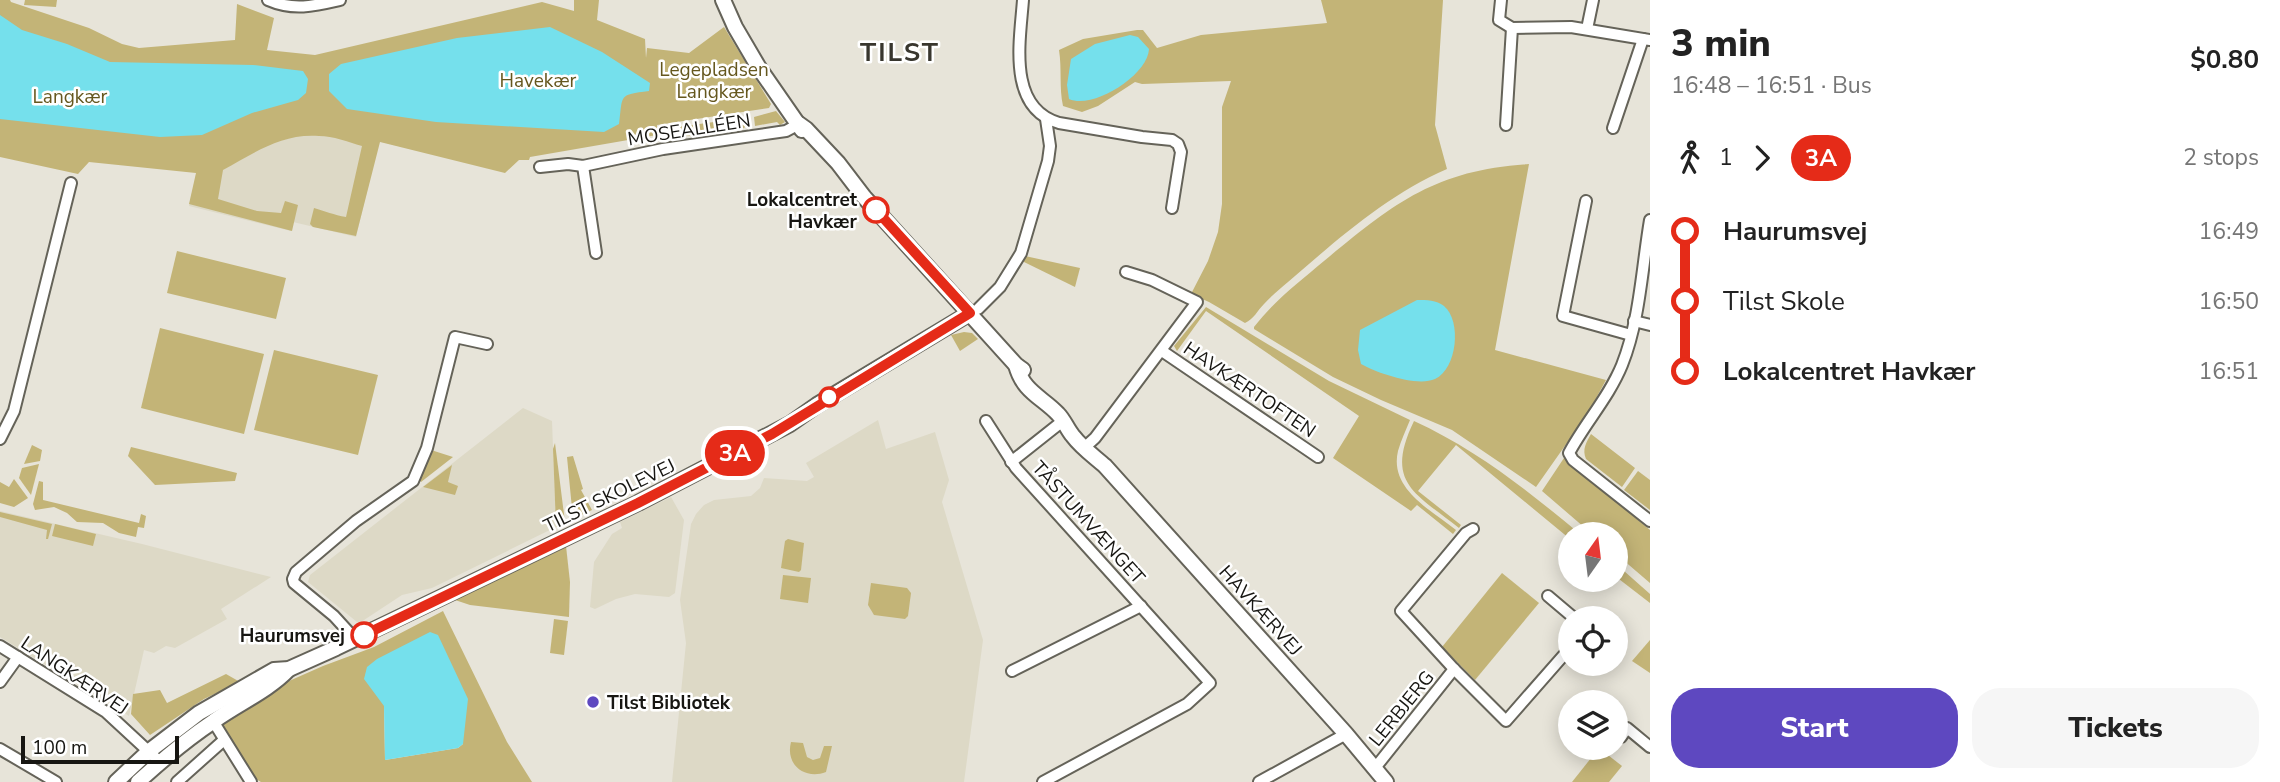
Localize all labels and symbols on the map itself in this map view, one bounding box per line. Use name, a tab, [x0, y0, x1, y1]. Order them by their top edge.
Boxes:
district label: TILST	[860, 35, 940, 70]
park label: Legepladsen Langkær	[659, 57, 769, 105]
park label: Havekær	[500, 68, 577, 94]
park label: Langkær	[33, 84, 108, 110]
street label: MOSEALLÉEN	[626, 107, 752, 153]
place label: Lokalcentret Havkær	[747, 187, 858, 235]
marker: Lokalcentret Havkær	[863, 197, 889, 223]
street label: HAVKÆRTOFTEN	[1178, 336, 1321, 444]
unlabelled marker	[819, 387, 839, 407]
line badge: 3A	[704, 430, 766, 476]
street label: TILST SKOLEVEJ	[539, 453, 680, 539]
street label: TÅSTUMVÆNGET	[1026, 455, 1152, 590]
north arrow	[1558, 522, 1628, 592]
street label: HAVKÆRVEJ	[1213, 560, 1308, 661]
marker: Haurumsvej	[351, 622, 377, 648]
place label: Haurumsvej	[240, 623, 345, 649]
street label: LANGKÆRVEJ	[16, 630, 133, 721]
street label: LERBJERG	[1363, 665, 1440, 752]
place label: Tilst Bibliotek	[607, 690, 731, 716]
marker: Tilst Bibliotek	[585, 694, 601, 710]
scale bar	[21, 733, 178, 765]

